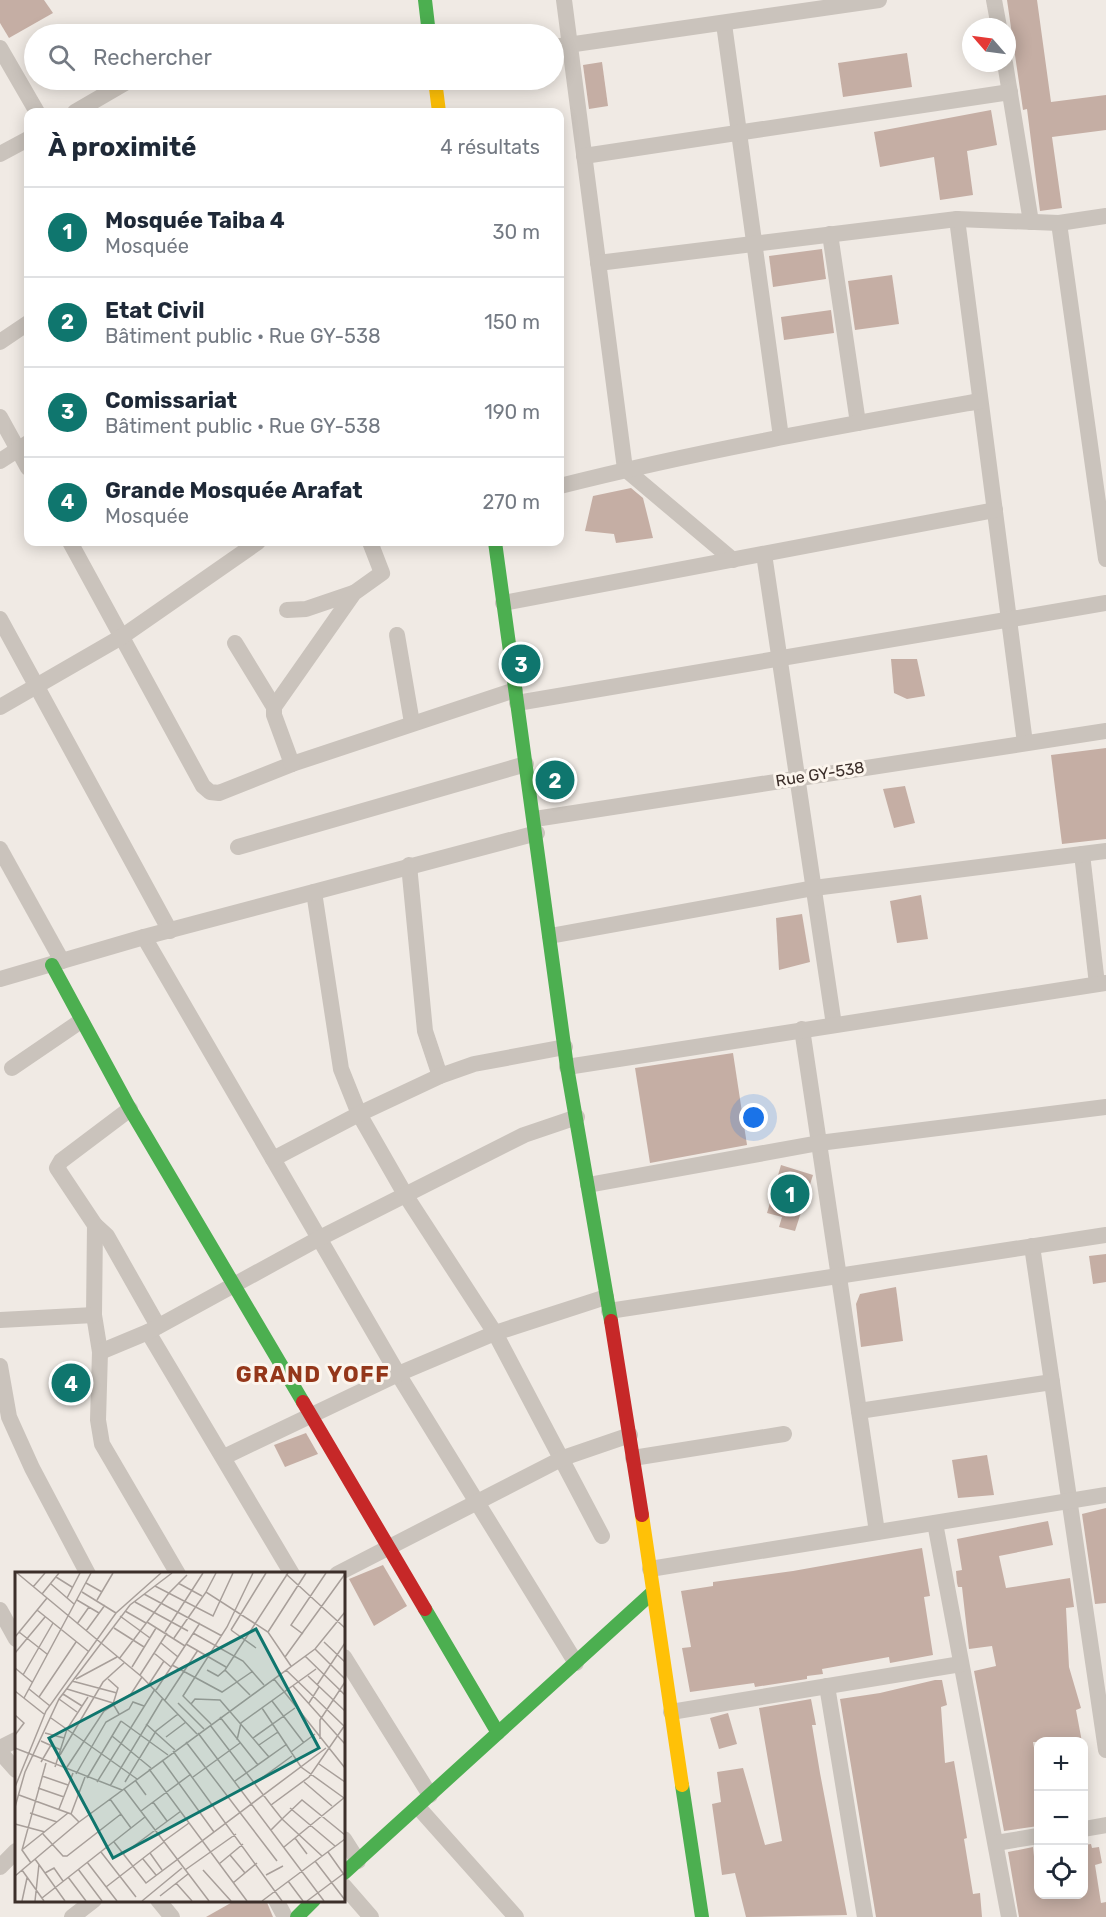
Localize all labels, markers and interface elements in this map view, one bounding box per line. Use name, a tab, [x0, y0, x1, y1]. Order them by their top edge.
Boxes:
north arrow	[962, 18, 1016, 72]
search box	[24, 24, 564, 90]
icon: search	[45, 41, 78, 74]
text: Rechercher	[93, 44, 212, 71]
text: À proximité	[48, 132, 197, 163]
text: 4 résultats	[440, 135, 540, 159]
text: Mosquée Taiba 4	[105, 207, 285, 234]
text: 1	[63, 220, 72, 244]
text: 30 m	[493, 220, 540, 244]
text: Mosquée	[105, 234, 189, 258]
text: Etat Civil	[105, 297, 205, 324]
text: 2	[61, 310, 74, 334]
text: 150 m	[484, 310, 540, 334]
text: Bâtiment public · Rue GY-538	[105, 324, 381, 348]
text: Comissariat	[105, 387, 237, 414]
text: 3	[61, 400, 74, 424]
text: 190 m	[484, 400, 540, 424]
text: Bâtiment public · Rue GY-538	[105, 414, 381, 438]
text: Grande Mosquée Arafat	[105, 477, 363, 504]
text: 4	[61, 490, 74, 514]
text: 270 m	[483, 490, 540, 514]
text: Mosquée	[105, 504, 189, 528]
pin: 3	[502, 642, 540, 686]
pin: 2	[536, 758, 574, 802]
street label: Rue GY-538	[774, 758, 866, 790]
your location	[739, 1103, 768, 1132]
pin: 1	[770, 1172, 810, 1216]
pin: 4	[52, 1360, 90, 1406]
district label: GRAND YOFF	[236, 1361, 390, 1388]
inset map	[15, 1572, 345, 1902]
map controls	[1034, 1737, 1088, 1899]
button: +	[1034, 1737, 1088, 1791]
button: −	[1034, 1791, 1088, 1845]
button: locate	[1034, 1845, 1088, 1899]

